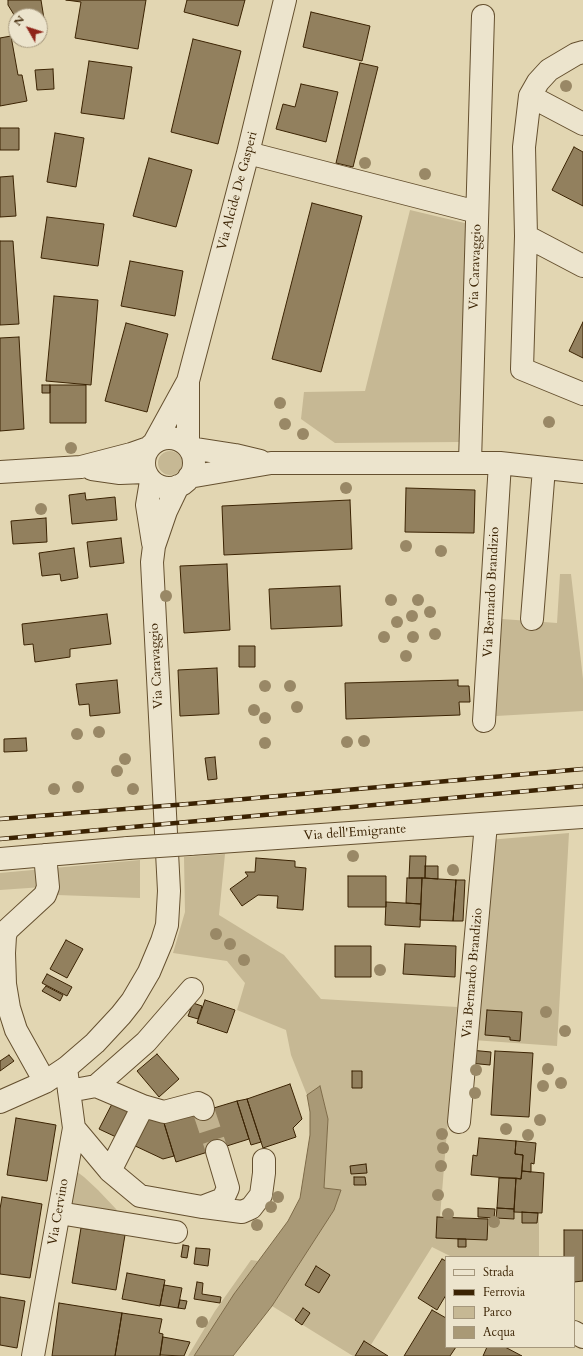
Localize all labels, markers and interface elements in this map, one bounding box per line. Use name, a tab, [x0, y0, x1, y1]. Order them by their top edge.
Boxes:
north arrow	[8, 8, 48, 48]
text: N	[10, 12, 28, 29]
street label: Via Alcide De Gasperi	[215, 130, 261, 252]
street label: Via Caravaggio	[467, 224, 485, 310]
street label: Via Bernardo Brandizio	[481, 526, 503, 658]
street label: Via Caravaggio	[147, 623, 167, 709]
street label: Via dell'Emigrante	[303, 822, 407, 844]
street label: Via Bernardo Brandizio	[460, 907, 486, 1039]
street label: Via Cervino	[45, 1177, 73, 1247]
legend	[445, 1256, 575, 1348]
text: Strada	[483, 1264, 514, 1280]
text: Ferrovia	[483, 1284, 525, 1300]
text: Parco	[483, 1304, 512, 1320]
text: Acqua	[483, 1324, 515, 1340]

